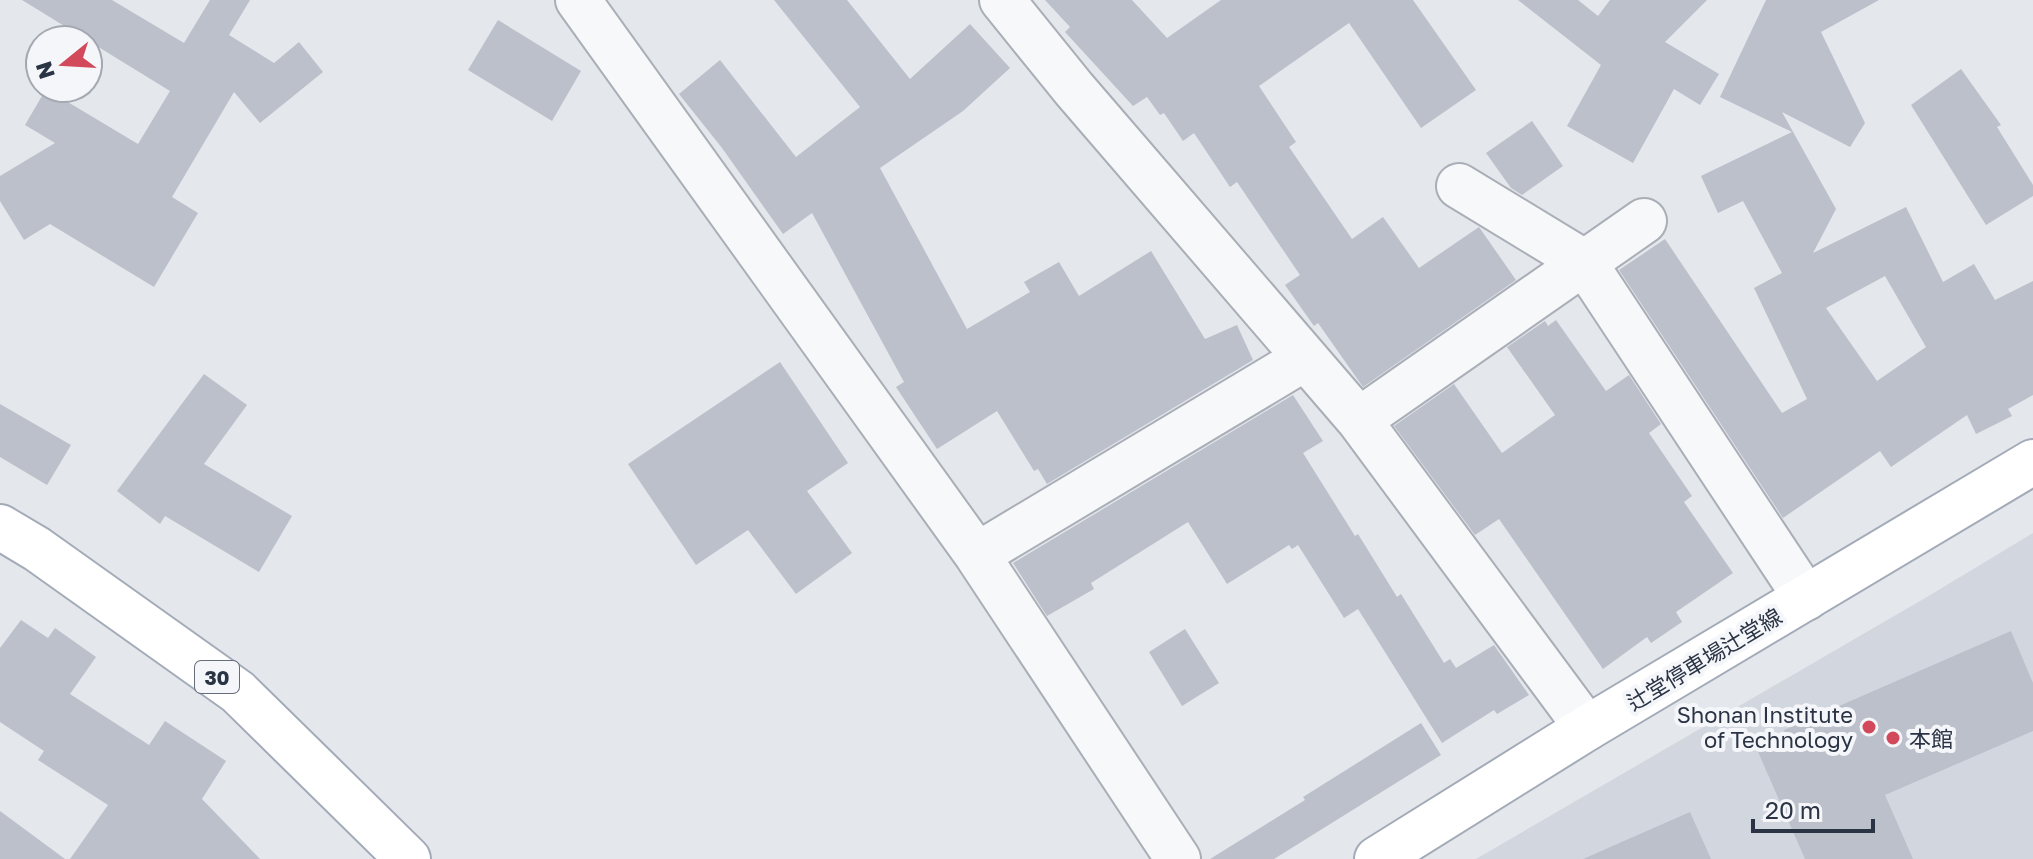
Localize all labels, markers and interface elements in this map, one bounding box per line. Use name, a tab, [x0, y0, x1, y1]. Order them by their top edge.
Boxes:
north arrow	[24, 24, 104, 104]
text: N	[29, 58, 60, 82]
street label: 辻堂停車場辻堂線	[1622, 602, 1786, 716]
road number: 30	[195, 661, 239, 693]
place label: Shonan Institute of Technology	[1677, 701, 1853, 753]
marker: Shonan Institute of Technology	[1860, 718, 1878, 736]
place label: 本館	[1909, 725, 1953, 752]
marker: 本館	[1884, 729, 1902, 747]
scale bar	[1753, 783, 1873, 833]
text: 20 m	[1765, 795, 1821, 824]

